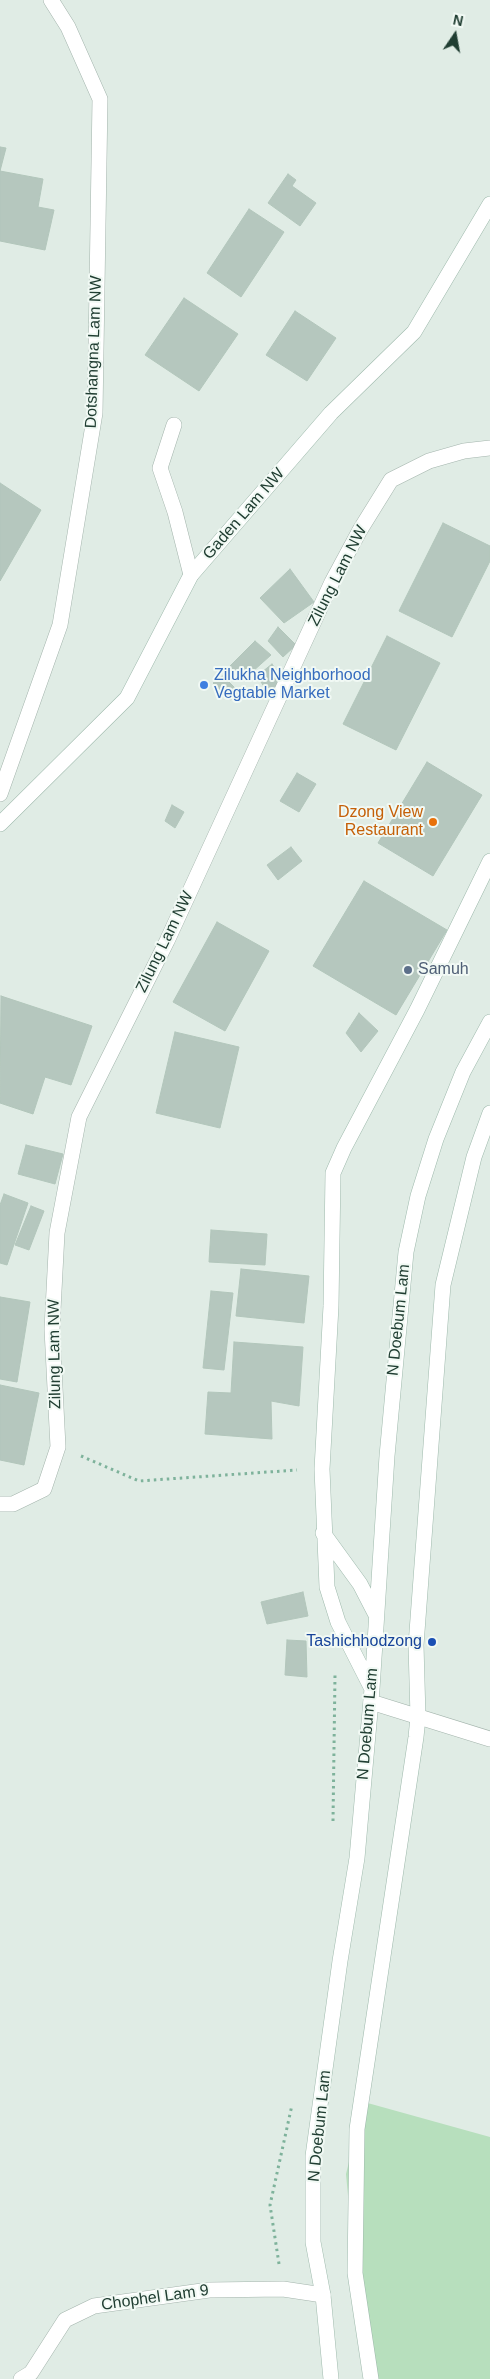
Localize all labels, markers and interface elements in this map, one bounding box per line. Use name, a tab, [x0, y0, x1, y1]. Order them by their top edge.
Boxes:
north arrow	[430, 10, 480, 60]
text: N	[452, 11, 465, 29]
street label: Dotshangna Lam NW	[82, 275, 106, 429]
street label: Gaden Lam NW	[199, 464, 289, 564]
street label: Zilung Lam NW	[304, 523, 372, 629]
place label: Zilukha Neighborhood Vegtable Market	[214, 666, 371, 704]
marker: Zilukha Neighborhood Vegtable Market	[198, 679, 210, 691]
place label: Dzong View Restaurant	[338, 803, 423, 841]
marker: Dzong View Restaurant	[427, 816, 439, 828]
street label: Zilung Lam NW	[132, 888, 198, 996]
place label: Samuh	[418, 960, 469, 980]
marker: Samuh	[402, 964, 414, 976]
street label: N Doebum Lam	[384, 1263, 414, 1377]
street label: Zilung Lam NW	[44, 1299, 66, 1409]
place label: Tashichhodzong	[306, 1632, 422, 1652]
marker: Tashichhodzong	[426, 1636, 438, 1648]
street label: N Doebum Lam	[354, 1667, 382, 1781]
street label: N Doebum Lam	[305, 2069, 335, 2183]
street label: Chophel Lam 9	[100, 2281, 210, 2315]

